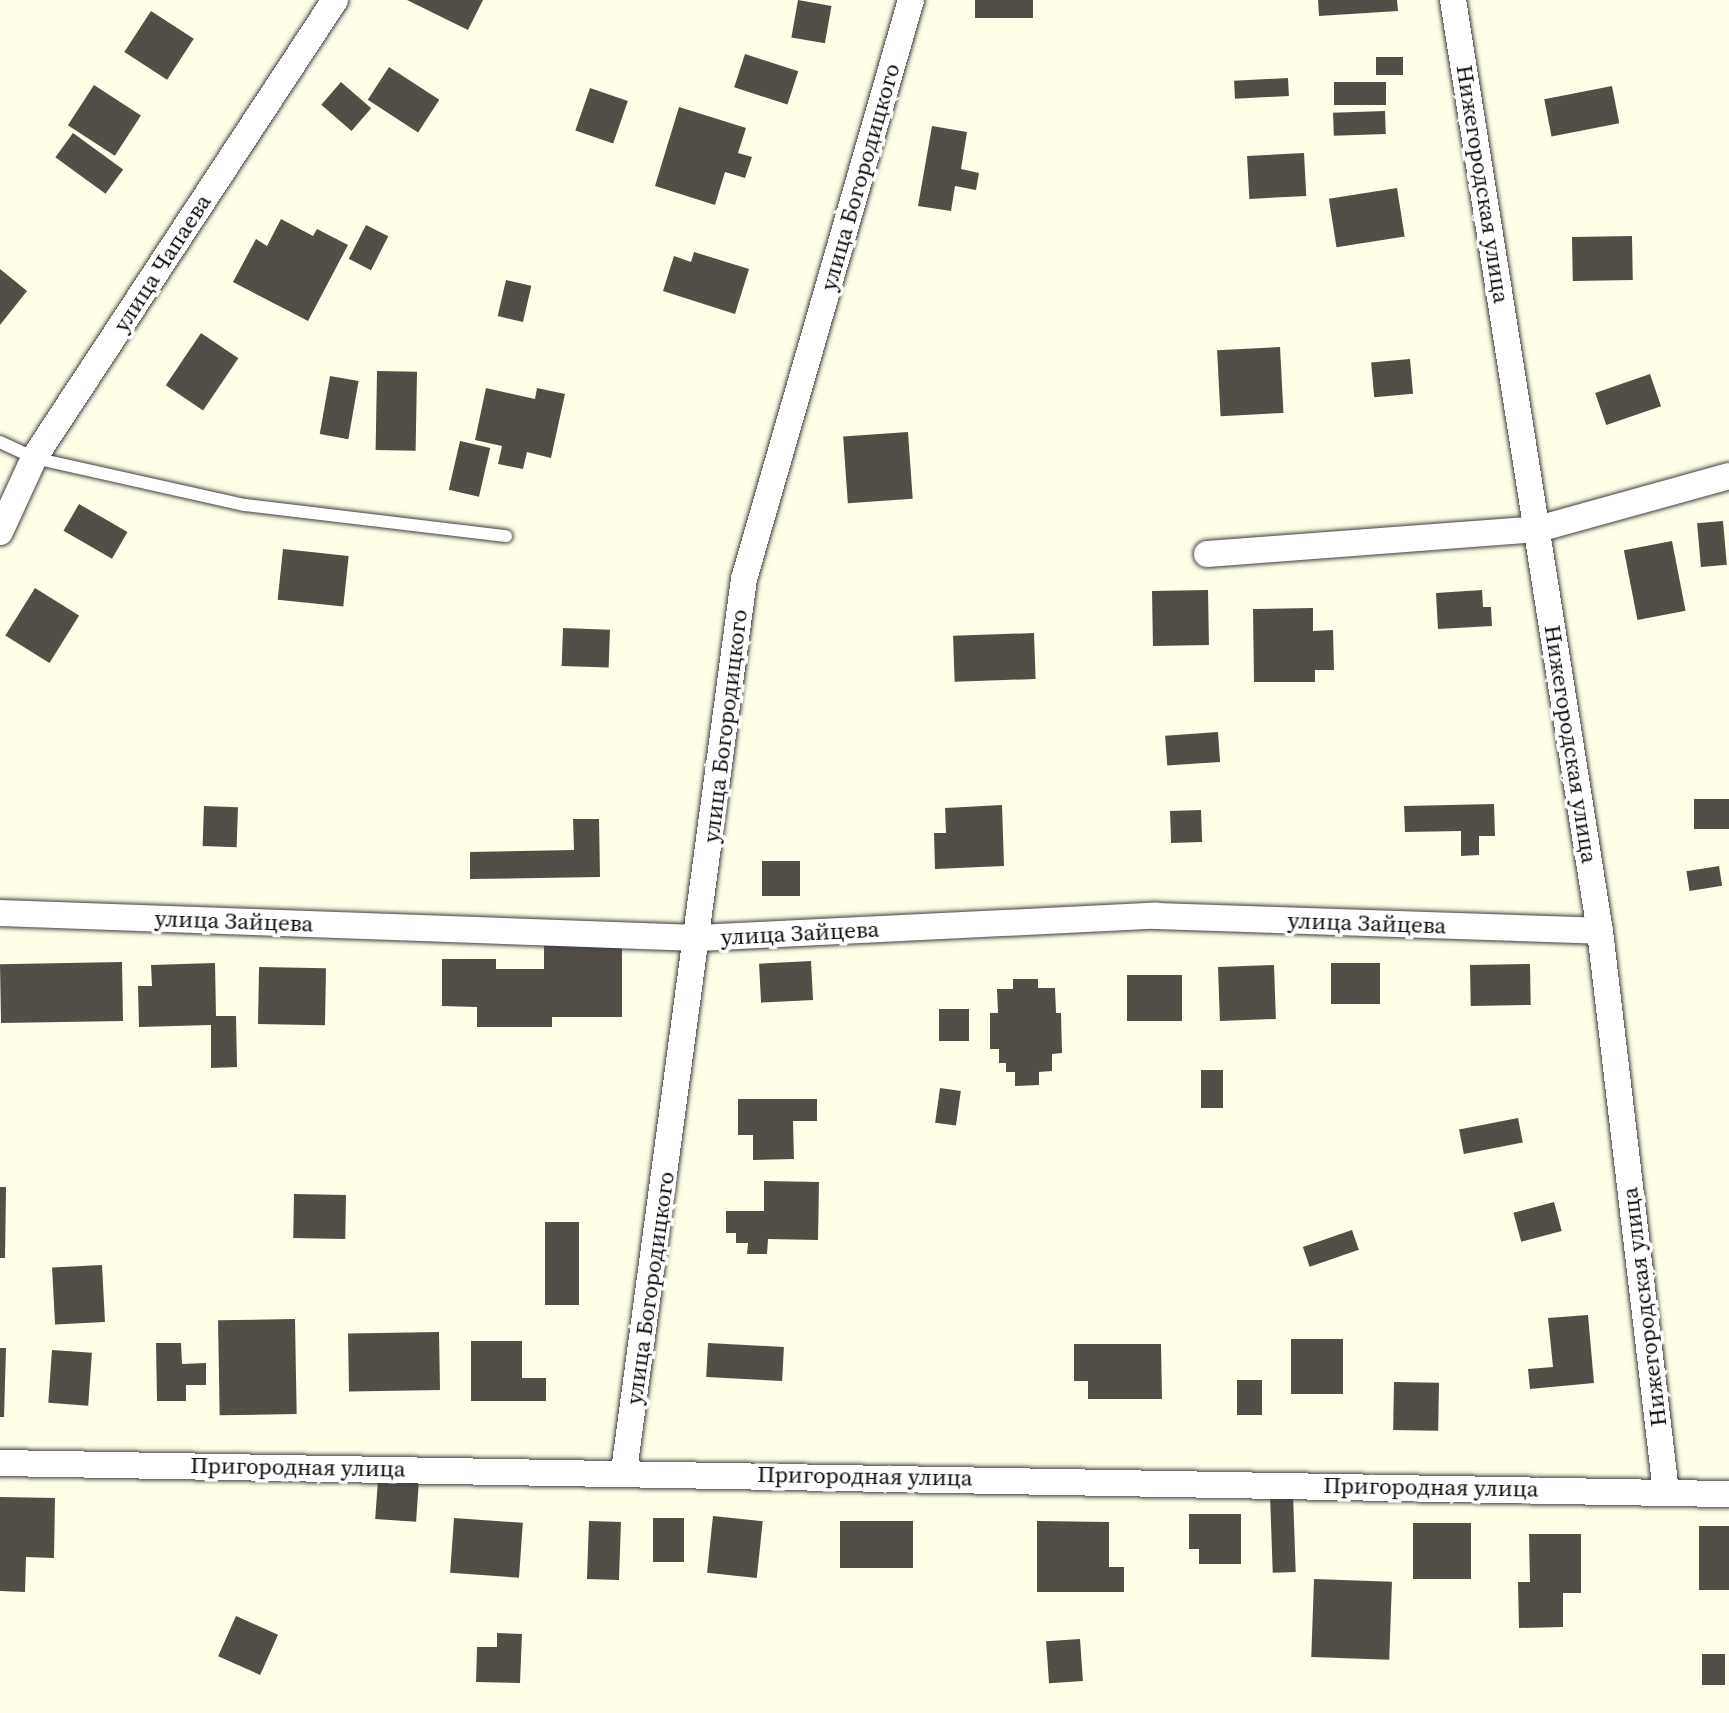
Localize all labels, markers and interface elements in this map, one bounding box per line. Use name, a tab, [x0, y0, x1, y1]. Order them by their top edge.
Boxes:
street label: улица Богородицкого	[814, 60, 906, 294]
street label: Нижегородская улица	[1451, 63, 1515, 305]
street label: улица Чапаева	[107, 189, 217, 337]
street label: улица Богородицкого	[697, 608, 753, 844]
street label: Нижегородская улица	[1539, 623, 1603, 865]
street label: улица Зайцева	[154, 904, 314, 938]
street label: улица Зайцева	[1287, 906, 1447, 940]
street label: улица Зайцева	[720, 915, 880, 951]
street label: улица Богородицкого	[620, 1170, 680, 1406]
street label: Нижегородская улица	[1616, 1186, 1672, 1428]
street label: Пригородная улица	[190, 1451, 406, 1483]
street label: Пригородная улица	[757, 1460, 973, 1492]
street label: Пригородная улица	[1323, 1471, 1539, 1503]

